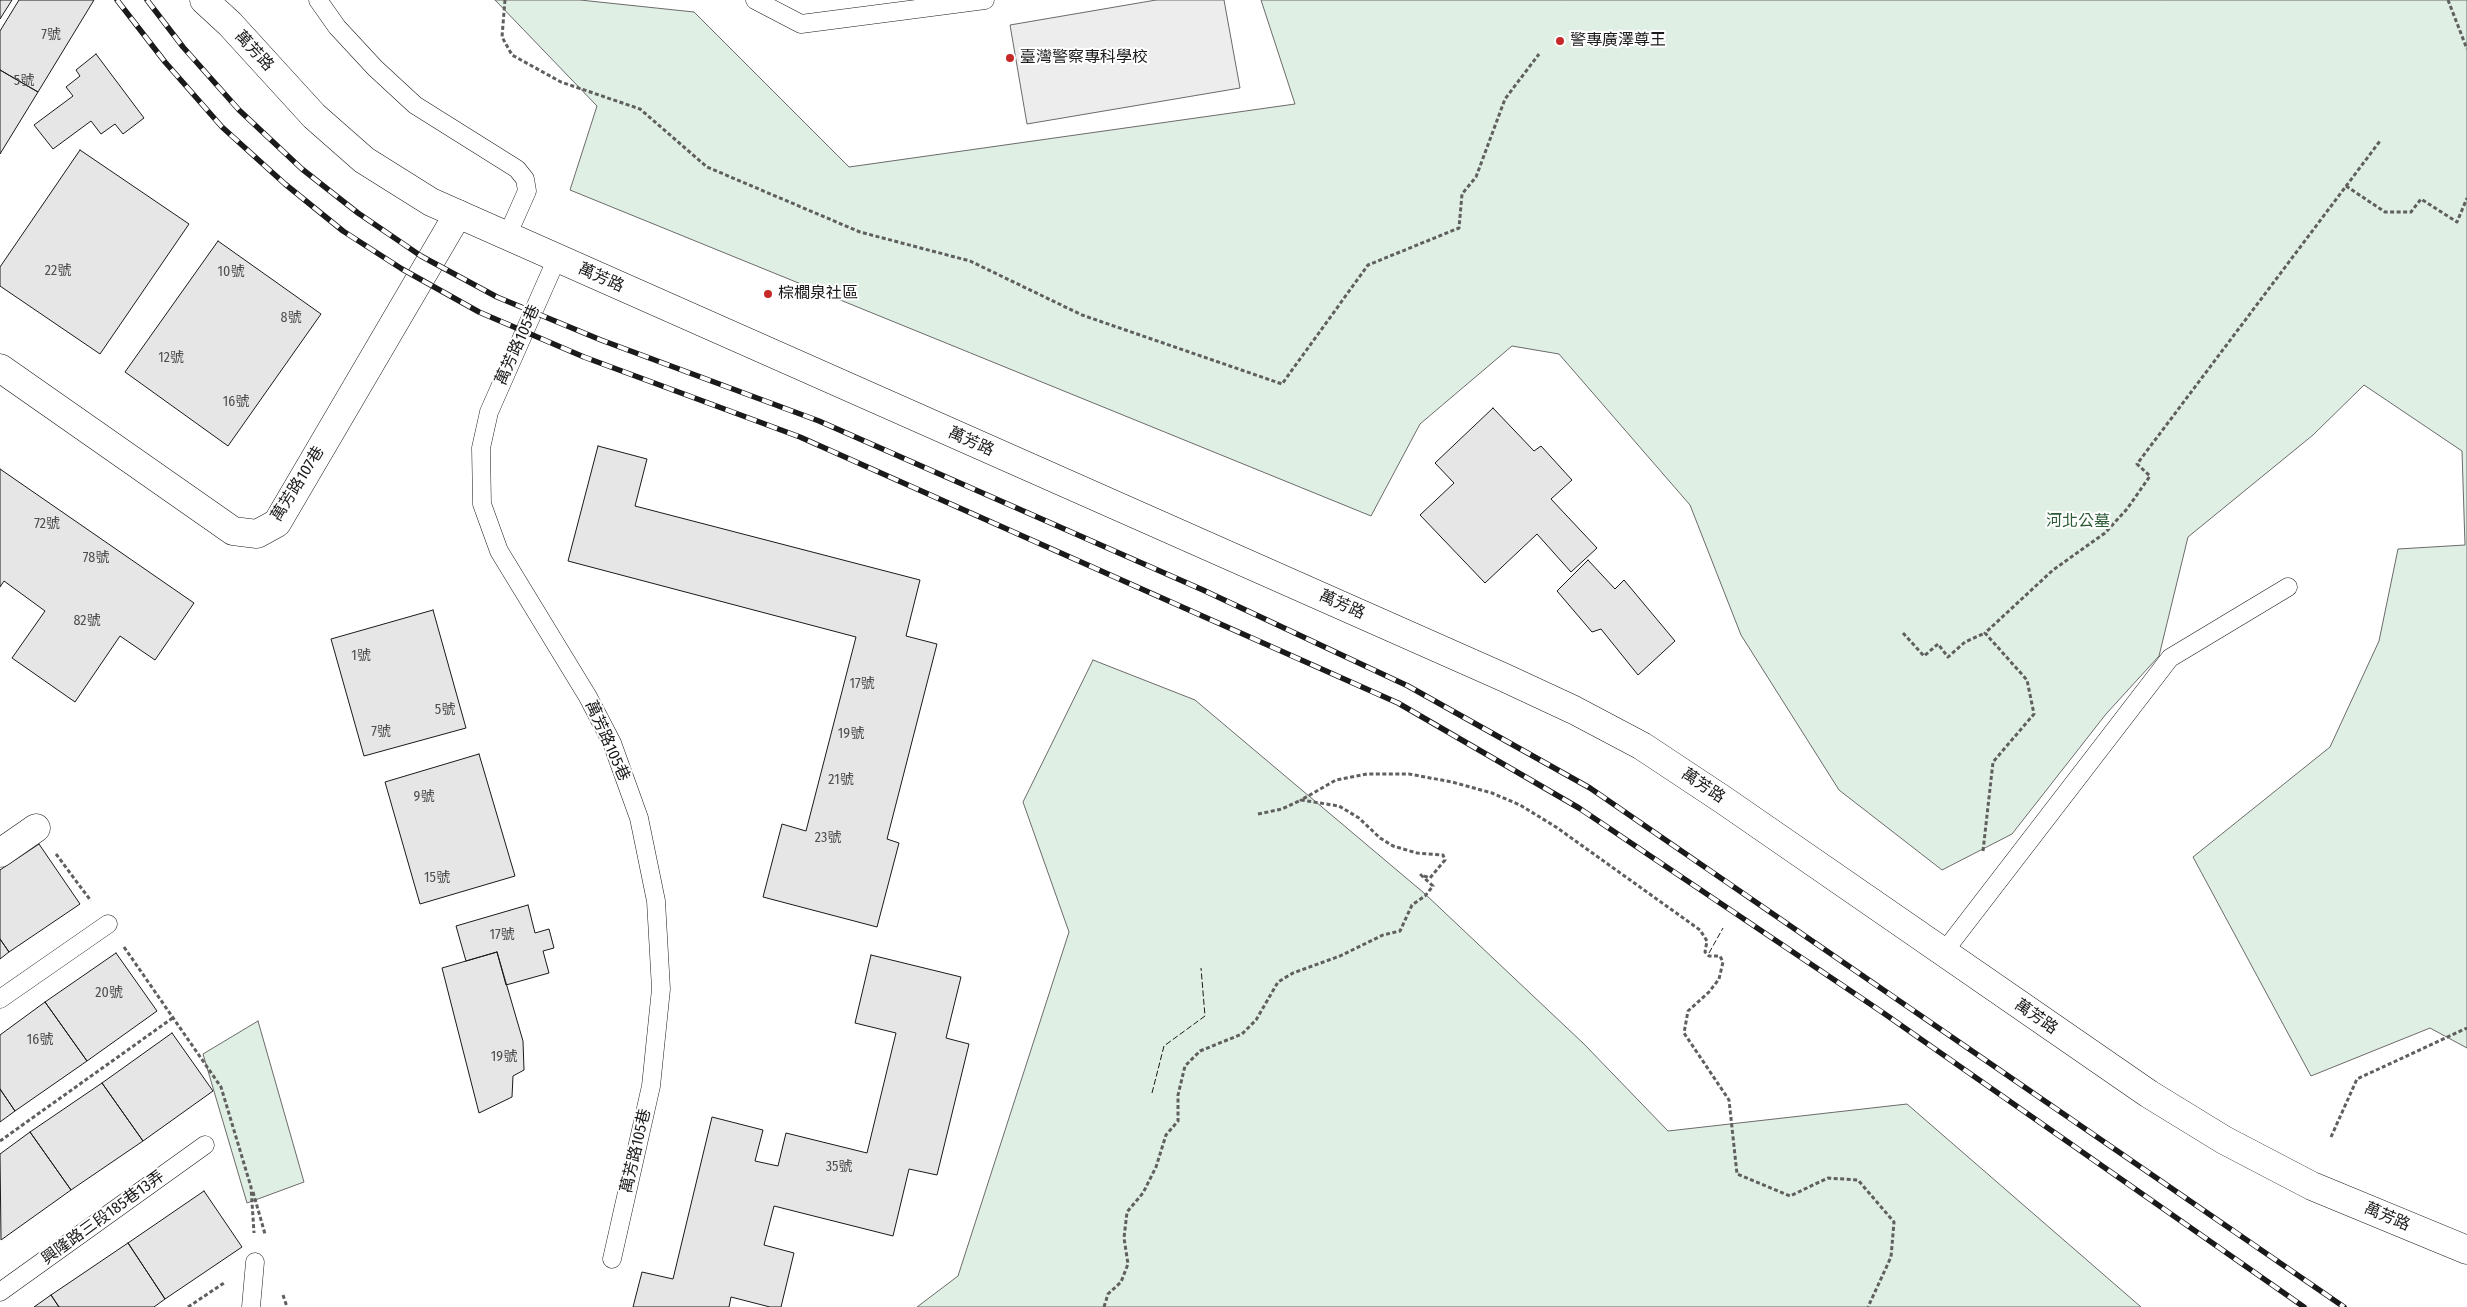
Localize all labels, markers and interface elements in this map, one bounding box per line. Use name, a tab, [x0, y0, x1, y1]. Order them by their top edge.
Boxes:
house number: 7號	[41, 27, 61, 43]
street label: 萬芳路	[231, 27, 277, 75]
place label: 警專廣澤尊王	[1570, 31, 1666, 51]
marker: 警專廣澤尊王	[1554, 35, 1566, 47]
place label: 臺灣警察專科學校	[1020, 48, 1148, 68]
marker: 臺灣警察專科學校	[1004, 52, 1016, 64]
house number: 5號	[14, 73, 34, 89]
street label: 萬芳路	[575, 259, 627, 297]
house number: 22號	[45, 263, 71, 279]
house number: 10號	[218, 264, 244, 280]
place label: 棕櫚泉社區	[778, 284, 858, 304]
marker: 棕櫚泉社區	[762, 288, 774, 300]
street label: 萬芳路105巷	[492, 302, 544, 388]
house number: 8號	[281, 310, 301, 326]
house number: 12號	[158, 350, 184, 366]
house number: 16號	[223, 394, 249, 410]
street label: 萬芳路	[945, 423, 997, 461]
street label: 萬芳路107巷	[267, 443, 329, 525]
park label: 河北公墓	[2046, 512, 2110, 532]
house number: 72號	[34, 516, 60, 532]
house number: 78號	[83, 550, 109, 566]
street label: 萬芳路	[1316, 586, 1368, 624]
house number: 82號	[73, 613, 101, 629]
house number: 1號	[351, 648, 371, 664]
house number: 17號	[849, 676, 875, 692]
street label: 萬芳路105巷	[581, 698, 633, 784]
house number: 5號	[435, 702, 455, 718]
house number: 7號	[371, 724, 391, 740]
house number: 19號	[838, 726, 864, 742]
street label: 萬芳路	[1678, 765, 1728, 807]
house number: 21號	[828, 772, 854, 788]
house number: 9號	[414, 789, 434, 805]
house number: 23號	[815, 830, 841, 846]
house number: 15號	[424, 870, 450, 886]
house number: 17號	[489, 927, 515, 943]
house number: 20號	[95, 985, 123, 1001]
street label: 萬芳路	[2011, 995, 2061, 1039]
house number: 16號	[27, 1032, 53, 1048]
house number: 19號	[491, 1049, 517, 1065]
street label: 萬芳路105巷	[617, 1107, 655, 1195]
house number: 35號	[826, 1159, 852, 1175]
street label: 興隆路三段185巷13弄	[38, 1167, 168, 1269]
street label: 萬芳路	[2361, 1199, 2413, 1235]

